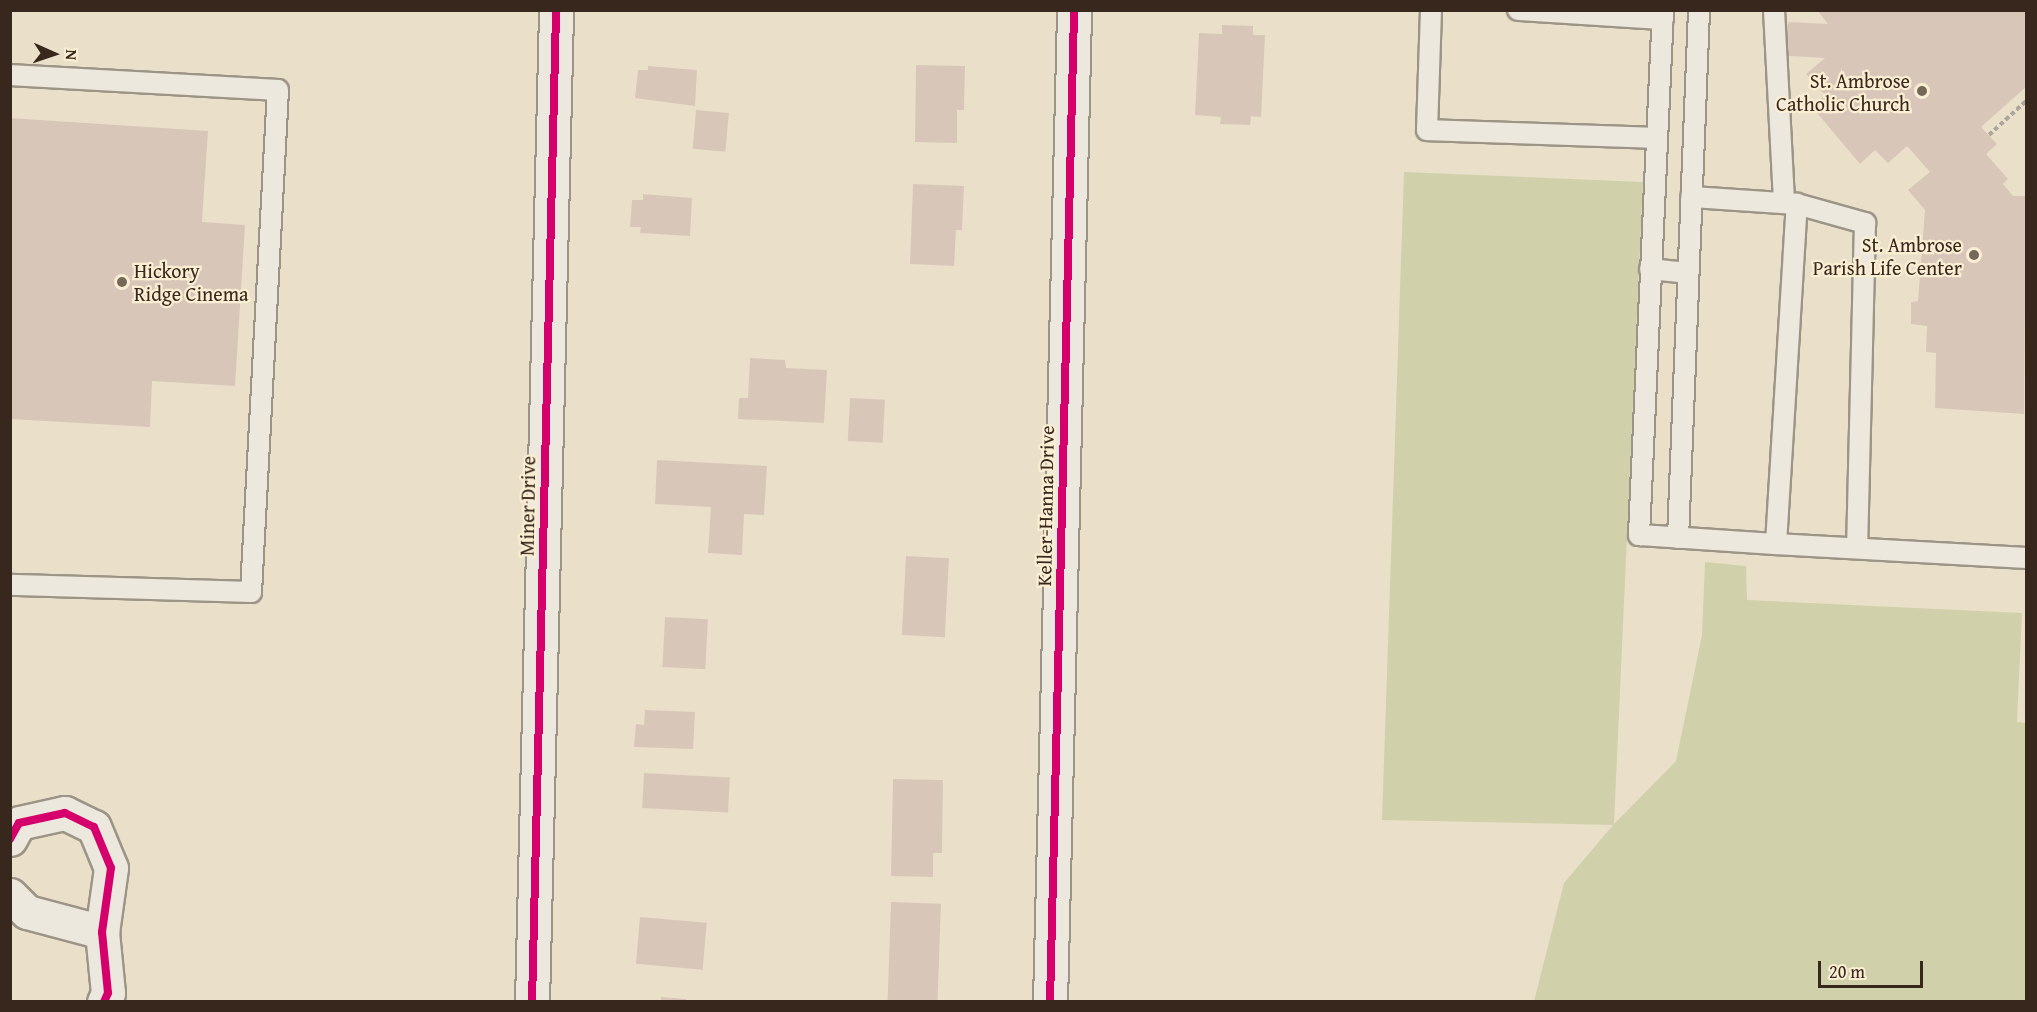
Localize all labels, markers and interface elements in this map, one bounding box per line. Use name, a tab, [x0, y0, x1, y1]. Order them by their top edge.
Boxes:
north arrow	[24, 24, 84, 84]
text: N	[60, 49, 84, 61]
place label: St. Ambrose Catholic Church	[1776, 68, 1910, 115]
marker: St. Ambrose Catholic Church	[1915, 84, 1929, 98]
place label: St. Ambrose Parish Life Center	[1813, 232, 1962, 279]
marker: St. Ambrose Parish Life Center	[1967, 248, 1981, 262]
place label: Hickory Ridge Cinema	[134, 258, 248, 305]
marker: Hickory Ridge Cinema	[115, 275, 129, 289]
street label: Keller-Hanna Drive	[1032, 425, 1058, 587]
street label: Miner Drive	[514, 456, 540, 556]
scale bar	[1821, 949, 1926, 987]
text: 20 m	[1829, 958, 1865, 985]

